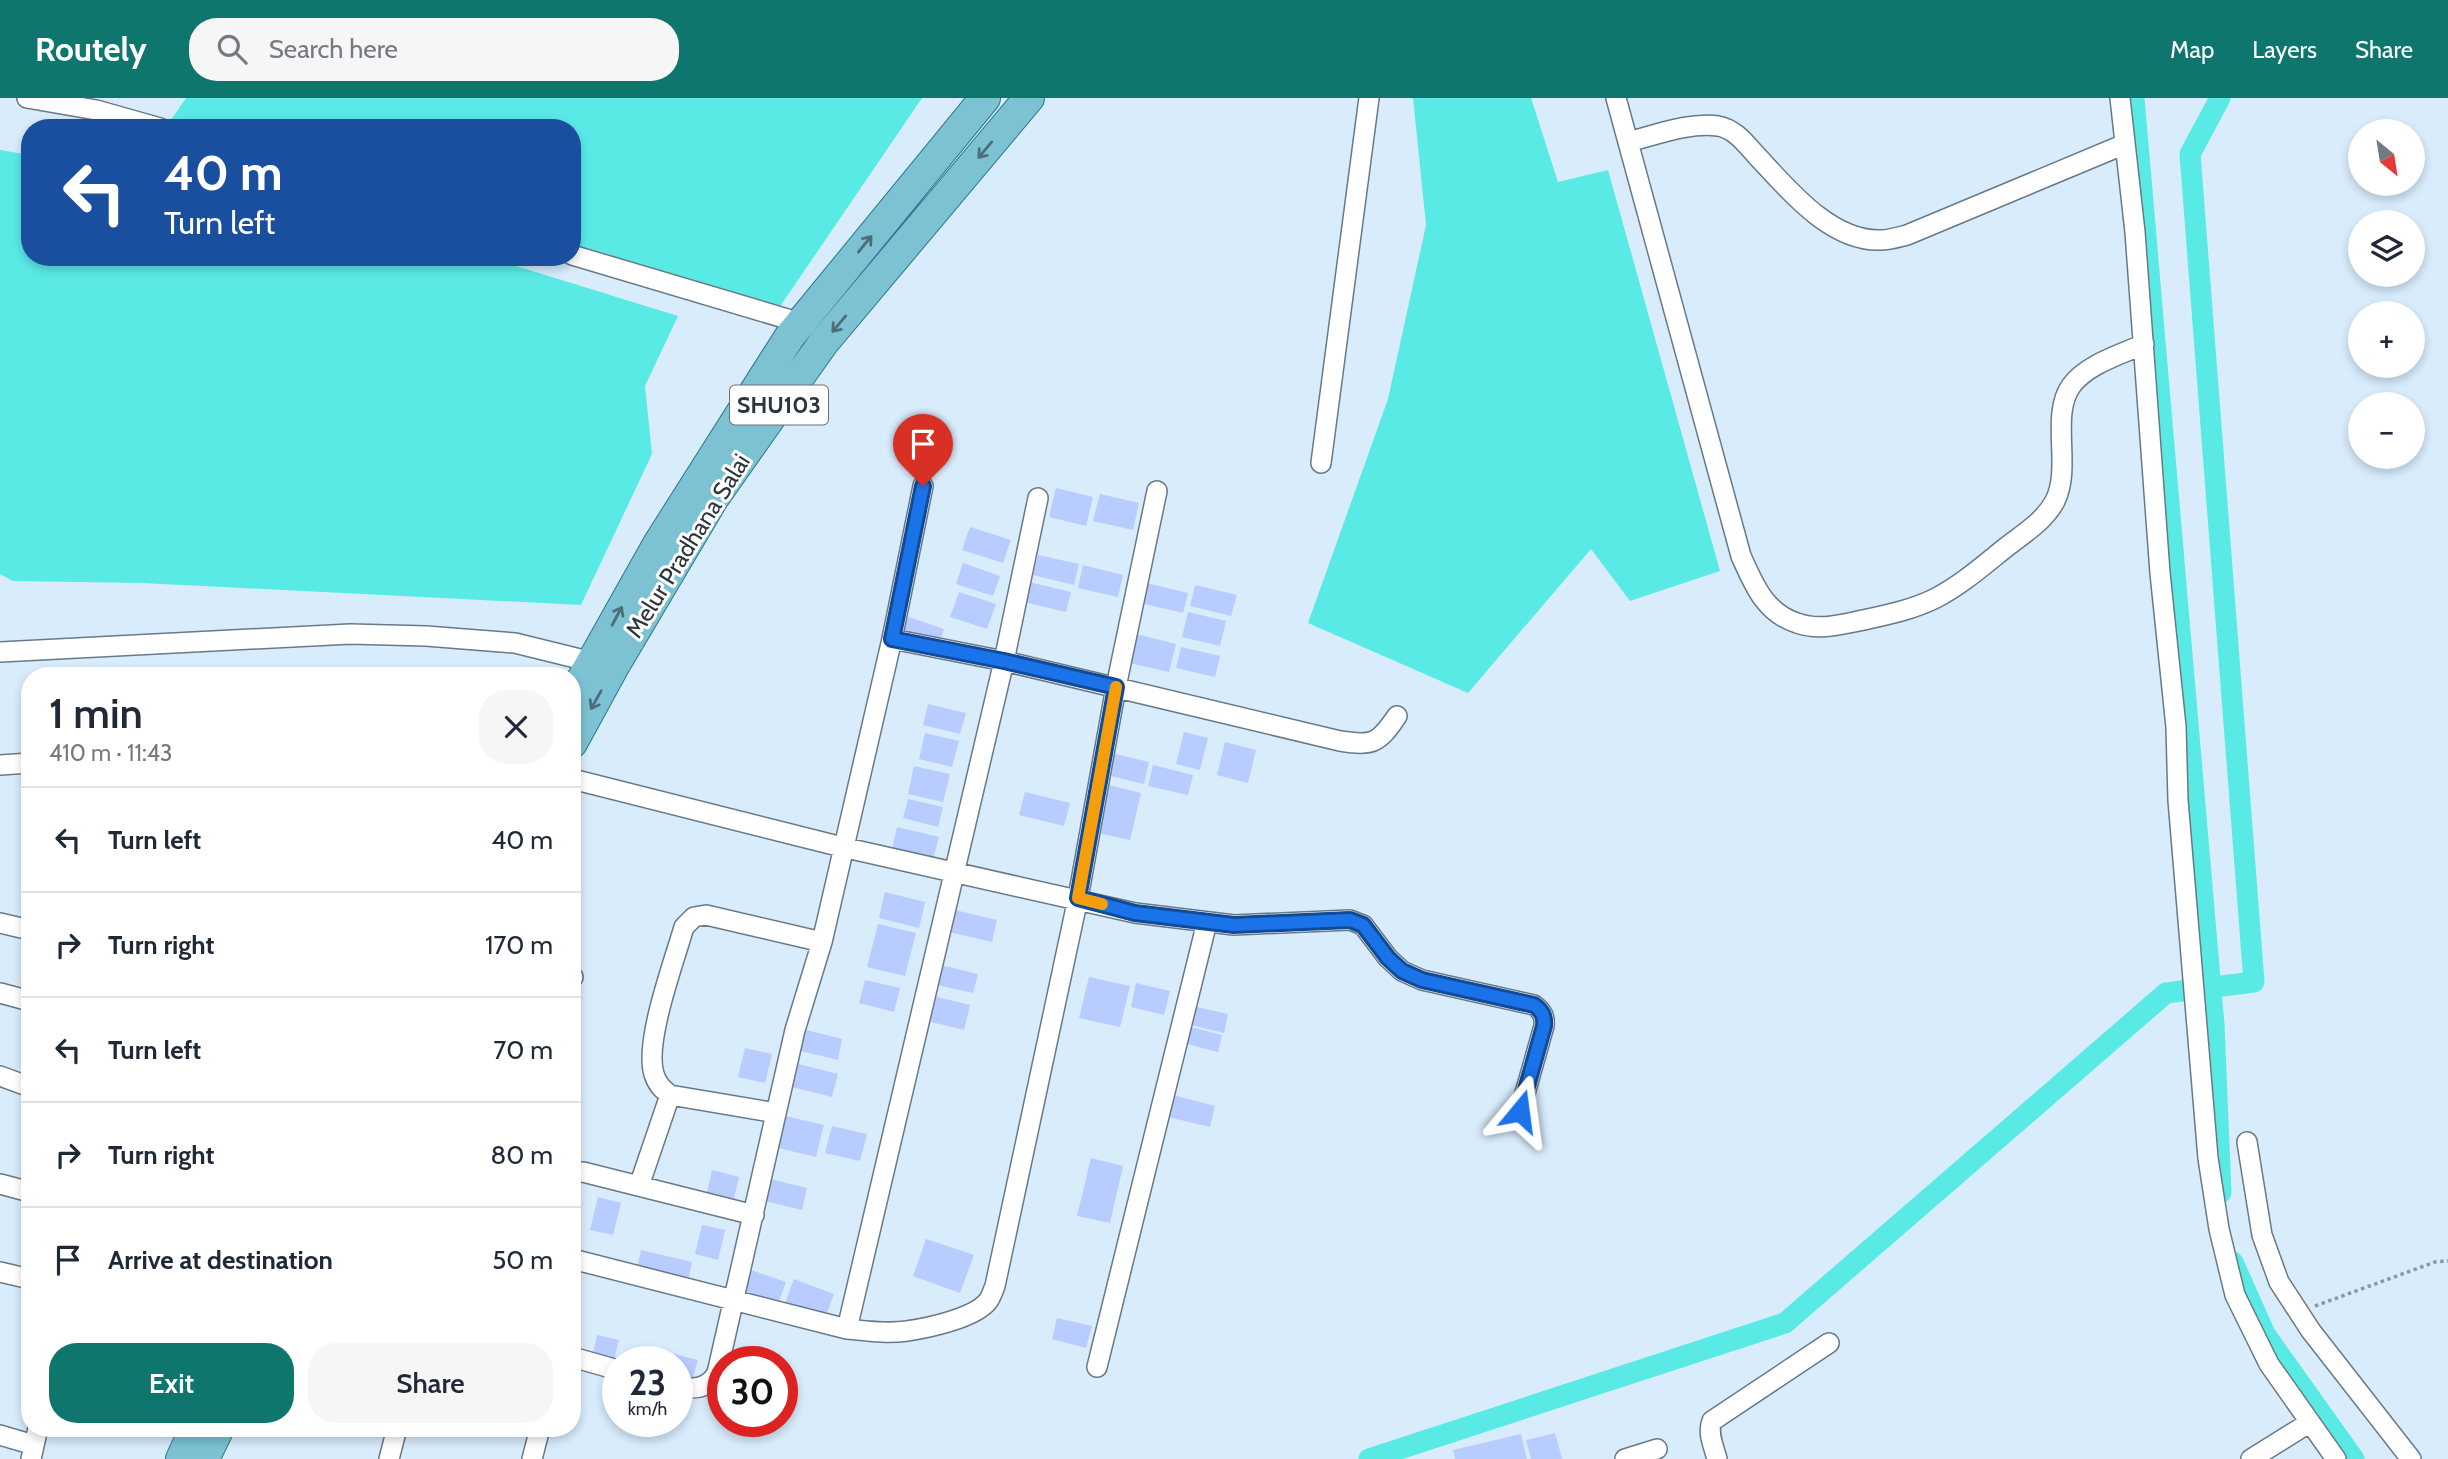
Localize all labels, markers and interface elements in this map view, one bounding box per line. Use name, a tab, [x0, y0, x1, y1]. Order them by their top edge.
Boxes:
search box	[189, 18, 679, 81]
text: Routely	[35, 29, 147, 69]
icon: search	[213, 30, 251, 68]
text: Search here	[269, 33, 398, 65]
text: Map	[2170, 35, 2214, 64]
text: Layers	[2252, 35, 2317, 64]
text: Share	[2355, 35, 2413, 64]
north arrow	[2348, 119, 2426, 196]
map controls	[2348, 119, 2425, 469]
one-way arrow	[977, 141, 993, 159]
text: 40 m	[164, 143, 283, 202]
icon: left	[49, 147, 140, 238]
text: Turn left	[164, 203, 275, 242]
button: layers	[2348, 210, 2425, 287]
one-way arrow	[857, 235, 873, 253]
button: +	[2348, 301, 2425, 378]
one-way arrow	[831, 315, 847, 333]
road number: SHU103	[730, 386, 828, 424]
button: −	[2348, 392, 2425, 469]
pin	[893, 414, 953, 486]
icon: arrive	[904, 425, 942, 463]
street label: Melur Pradhana Salai	[619, 449, 756, 643]
one-way arrow	[611, 606, 624, 627]
text: 1 min	[49, 687, 143, 739]
one-way arrow	[589, 689, 602, 710]
button: close	[479, 690, 553, 764]
text: 410 m · 11:43	[49, 739, 173, 767]
icon: left	[49, 821, 87, 859]
text: Turn left	[108, 824, 201, 856]
text: 40 m	[491, 824, 553, 856]
icon: right	[49, 926, 87, 964]
text: Turn right	[108, 929, 214, 961]
text: 170 m	[485, 929, 553, 961]
icon: left	[49, 1031, 87, 1069]
text: Turn left	[108, 1034, 201, 1066]
text: 70 m	[493, 1034, 553, 1066]
position arrow	[1483, 1074, 1557, 1148]
icon: right	[49, 1136, 87, 1174]
text: Turn right	[108, 1139, 214, 1171]
text: 80 m	[490, 1139, 553, 1171]
icon: arrive	[49, 1241, 87, 1279]
text: Arrive at destination	[108, 1244, 333, 1276]
text: 50 m	[492, 1244, 553, 1276]
button: Exit	[49, 1343, 294, 1423]
button: Share	[308, 1343, 553, 1423]
speed limit sign: 30	[707, 1346, 798, 1437]
text: 23	[629, 1361, 666, 1404]
text: km/h	[628, 1398, 667, 1420]

